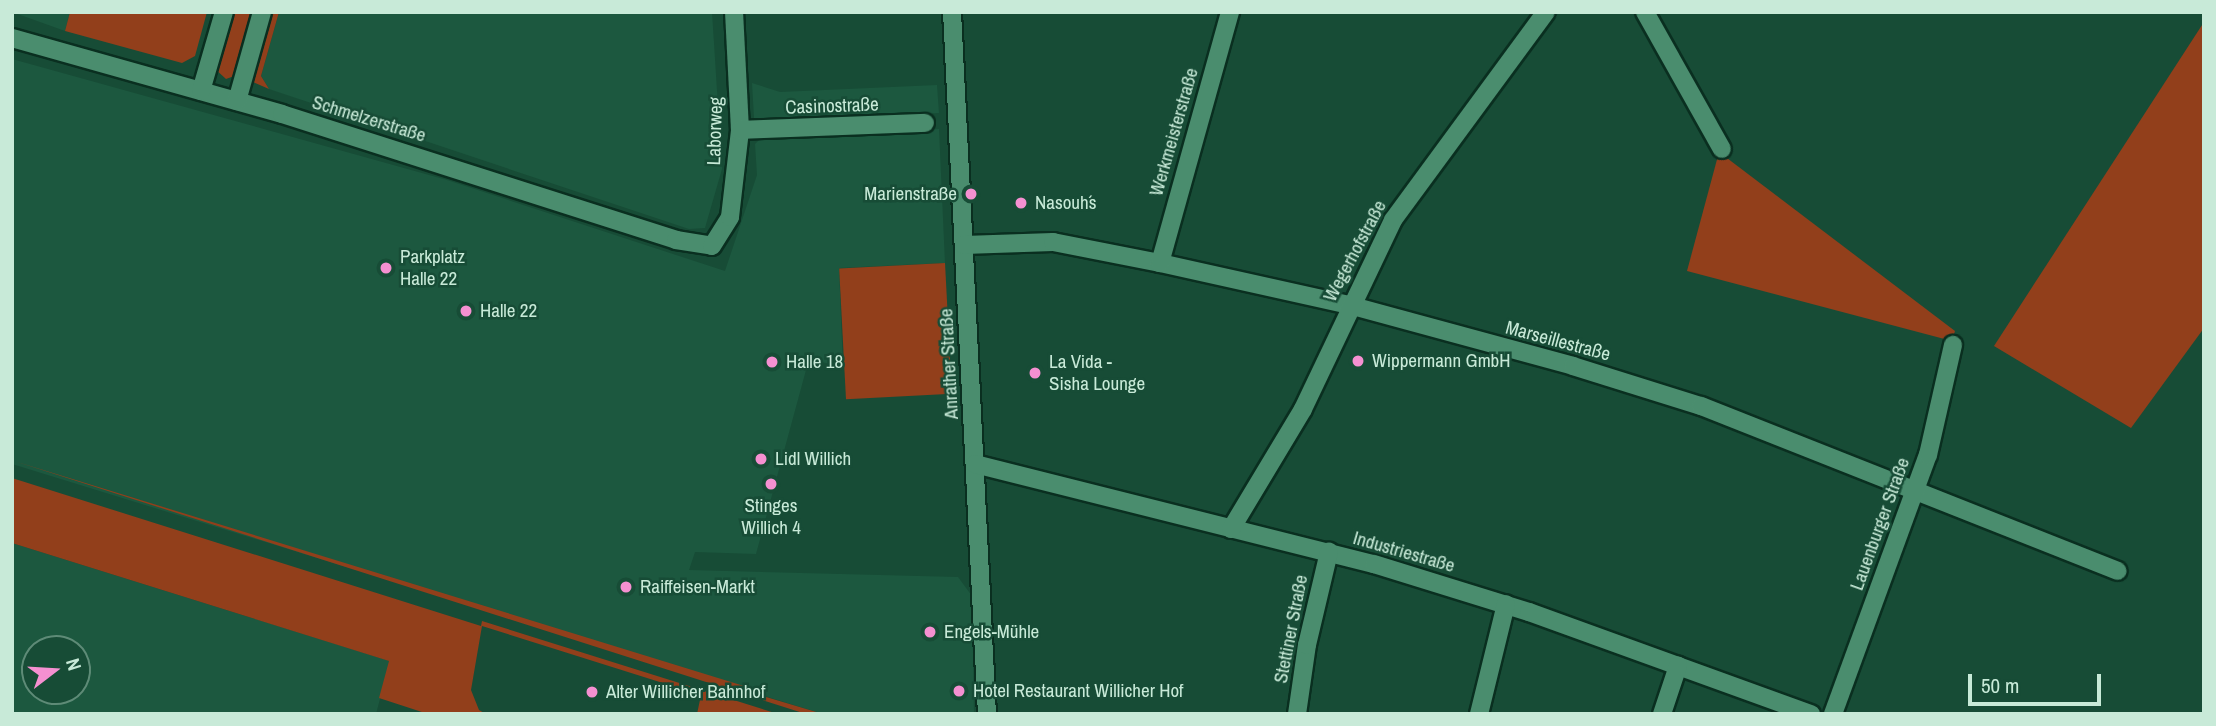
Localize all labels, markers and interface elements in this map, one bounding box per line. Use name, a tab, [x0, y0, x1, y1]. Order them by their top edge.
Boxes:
street label: Werkmeisterstraße	[1145, 65, 1203, 199]
street label: Schmelzerstraße	[309, 91, 429, 147]
street label: Casinostraße	[785, 93, 879, 119]
street label: Laborweg	[702, 96, 728, 166]
place label: Marienstraße	[864, 183, 957, 205]
marker: Marienstraße	[963, 186, 979, 202]
place label: Nasouh´s	[1035, 192, 1096, 214]
marker: Nasouh´s	[1013, 195, 1029, 211]
street label: Wegerhofstraße	[1319, 196, 1391, 306]
place label: Parkplatz Halle 22	[400, 246, 465, 290]
marker: Parkplatz Halle 22	[378, 260, 394, 276]
place label: Halle 22	[480, 300, 537, 322]
marker: Halle 22	[458, 303, 474, 319]
street label: Anrather Straße	[935, 308, 963, 420]
street label: Marseillestraße	[1503, 316, 1613, 366]
place label: Wippermann GmbH	[1372, 350, 1511, 372]
place label: Halle 18	[786, 351, 843, 373]
place label: La Vida - Sisha Lounge	[1049, 351, 1145, 395]
marker: Wippermann GmbH	[1350, 353, 1366, 369]
marker: Halle 18	[764, 354, 780, 370]
marker: La Vida - Sisha Lounge	[1027, 365, 1043, 381]
place label: Lidl Willich	[775, 448, 851, 470]
marker: Lidl Willich	[753, 451, 769, 467]
street label: Lauenburger Straße	[1845, 455, 1915, 593]
marker: Stinges Willich 4	[763, 476, 779, 492]
place label: Stinges Willich 4	[741, 495, 801, 539]
street label: Industriestraße	[1350, 527, 1458, 577]
street label: Stettiner Straße	[1269, 573, 1313, 685]
place label: Raiffeisen-Markt	[640, 576, 755, 598]
marker: Raiffeisen-Markt	[618, 579, 634, 595]
place label: Engels-Mühle	[944, 621, 1039, 643]
marker: Engels-Mühle	[922, 624, 938, 640]
north arrow	[21, 635, 91, 705]
text: N	[60, 655, 88, 674]
scale bar	[1971, 660, 2104, 704]
text: 50 m	[1981, 671, 2019, 700]
place label: Hotel Restaurant Willicher Hof	[973, 680, 1183, 702]
place label: Alter Willicher Bahnhof	[606, 681, 765, 703]
marker: Hotel Restaurant Willicher Hof	[951, 683, 967, 699]
marker: Alter Willicher Bahnhof	[584, 684, 600, 700]

